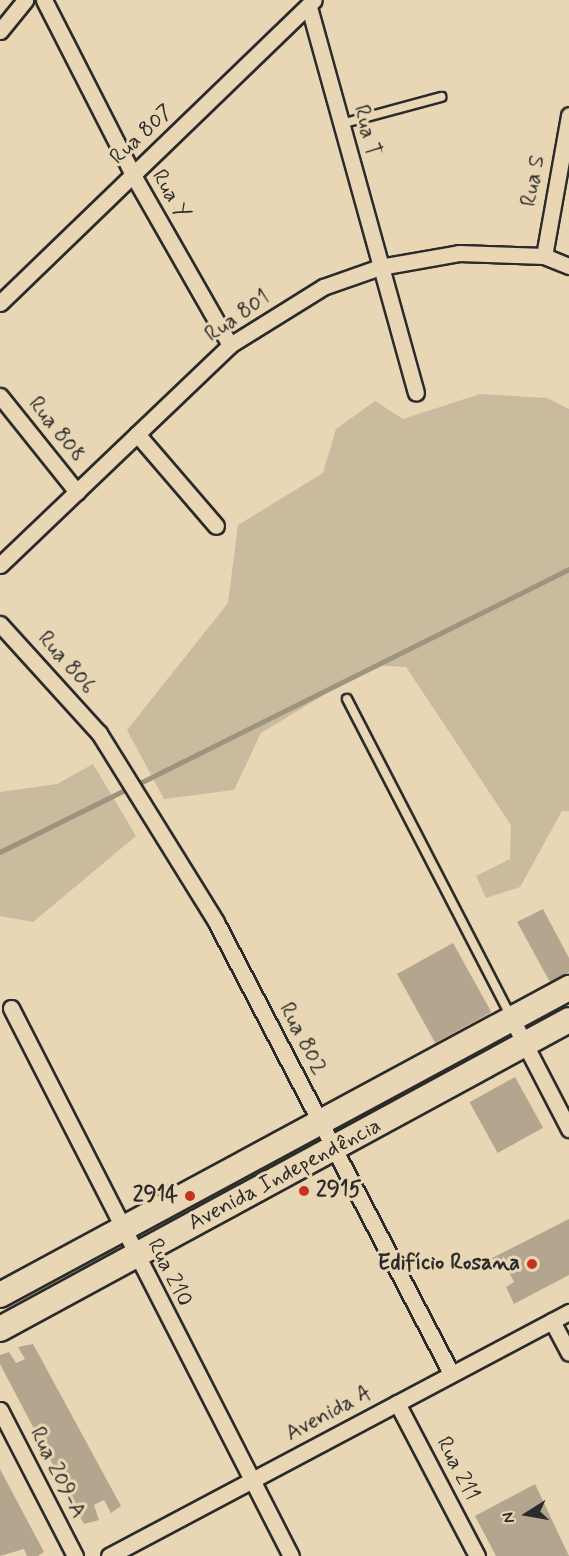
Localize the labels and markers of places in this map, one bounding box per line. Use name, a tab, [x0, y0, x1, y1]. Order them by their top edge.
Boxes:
place label: 2915	[316, 1178, 362, 1204]
place label: 2914	[133, 1183, 178, 1209]
marker: 2915	[297, 1184, 311, 1198]
marker: 2914	[183, 1189, 197, 1203]
place label: Edifício Rosana	[375, 1251, 520, 1277]
marker: Edifício Rosana	[525, 1257, 539, 1271]

